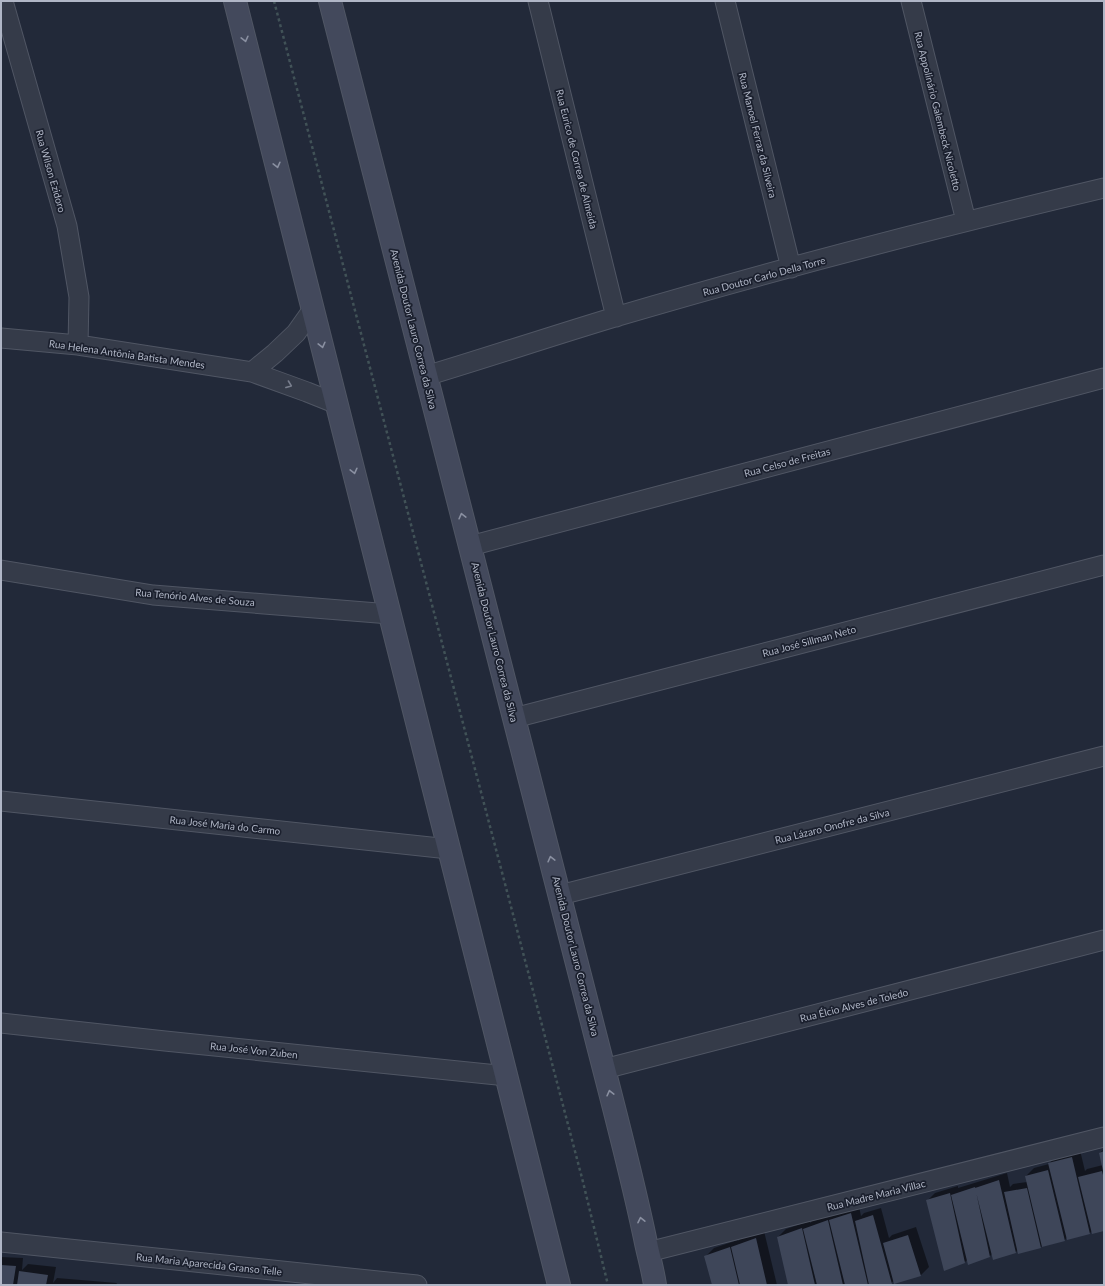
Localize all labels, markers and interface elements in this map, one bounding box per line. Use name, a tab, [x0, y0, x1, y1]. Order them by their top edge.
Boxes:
street label: Rua Appolinário Galembeck Nicoletto	[912, 30, 964, 192]
one-way arrow	[240, 35, 249, 42]
street label: Rua Manoel Ferraz da Silveira	[737, 71, 779, 199]
street label: Rua Eurico de Correa de Almeida	[554, 88, 600, 230]
street label: Rua Wilson Ezidoro	[33, 128, 69, 214]
one-way arrow	[272, 162, 280, 168]
street label: Avenida Doutor Lauro Correa da Silva	[388, 248, 440, 410]
street label: Rua Doutor Carlo Della Torre	[701, 254, 827, 298]
street label: Rua Helena Antônia Batista Mendes	[48, 337, 206, 371]
one-way arrow	[317, 341, 326, 348]
one-way arrow	[285, 380, 292, 388]
street label: Rua Celso de Freitas	[743, 445, 831, 479]
one-way arrow	[349, 468, 358, 475]
one-way arrow	[459, 513, 467, 519]
street label: Avenida Doutor Lauro Correa da Silva	[469, 561, 521, 723]
street label: Rua Tenório Alves de Souza	[135, 586, 255, 608]
street label: Rua José Sillman Neto	[761, 623, 857, 659]
street label: Rua Lázaro Onofre da Silva	[774, 806, 891, 846]
street label: Rua José Maria do Carmo	[169, 813, 281, 837]
one-way arrow	[547, 856, 555, 862]
street label: Avenida Doutor Lauro Correa da Silva	[550, 875, 602, 1037]
street label: Rua Élcio Alves de Toledo	[799, 986, 910, 1024]
street label: Rua José Von Zuben	[210, 1039, 298, 1061]
one-way arrow	[607, 1090, 615, 1096]
street label: Rua Madre Maria Villac	[825, 1177, 927, 1213]
one-way arrow	[637, 1216, 646, 1223]
street label: Rua Maria Aparecida Granso Telle	[136, 1250, 282, 1278]

